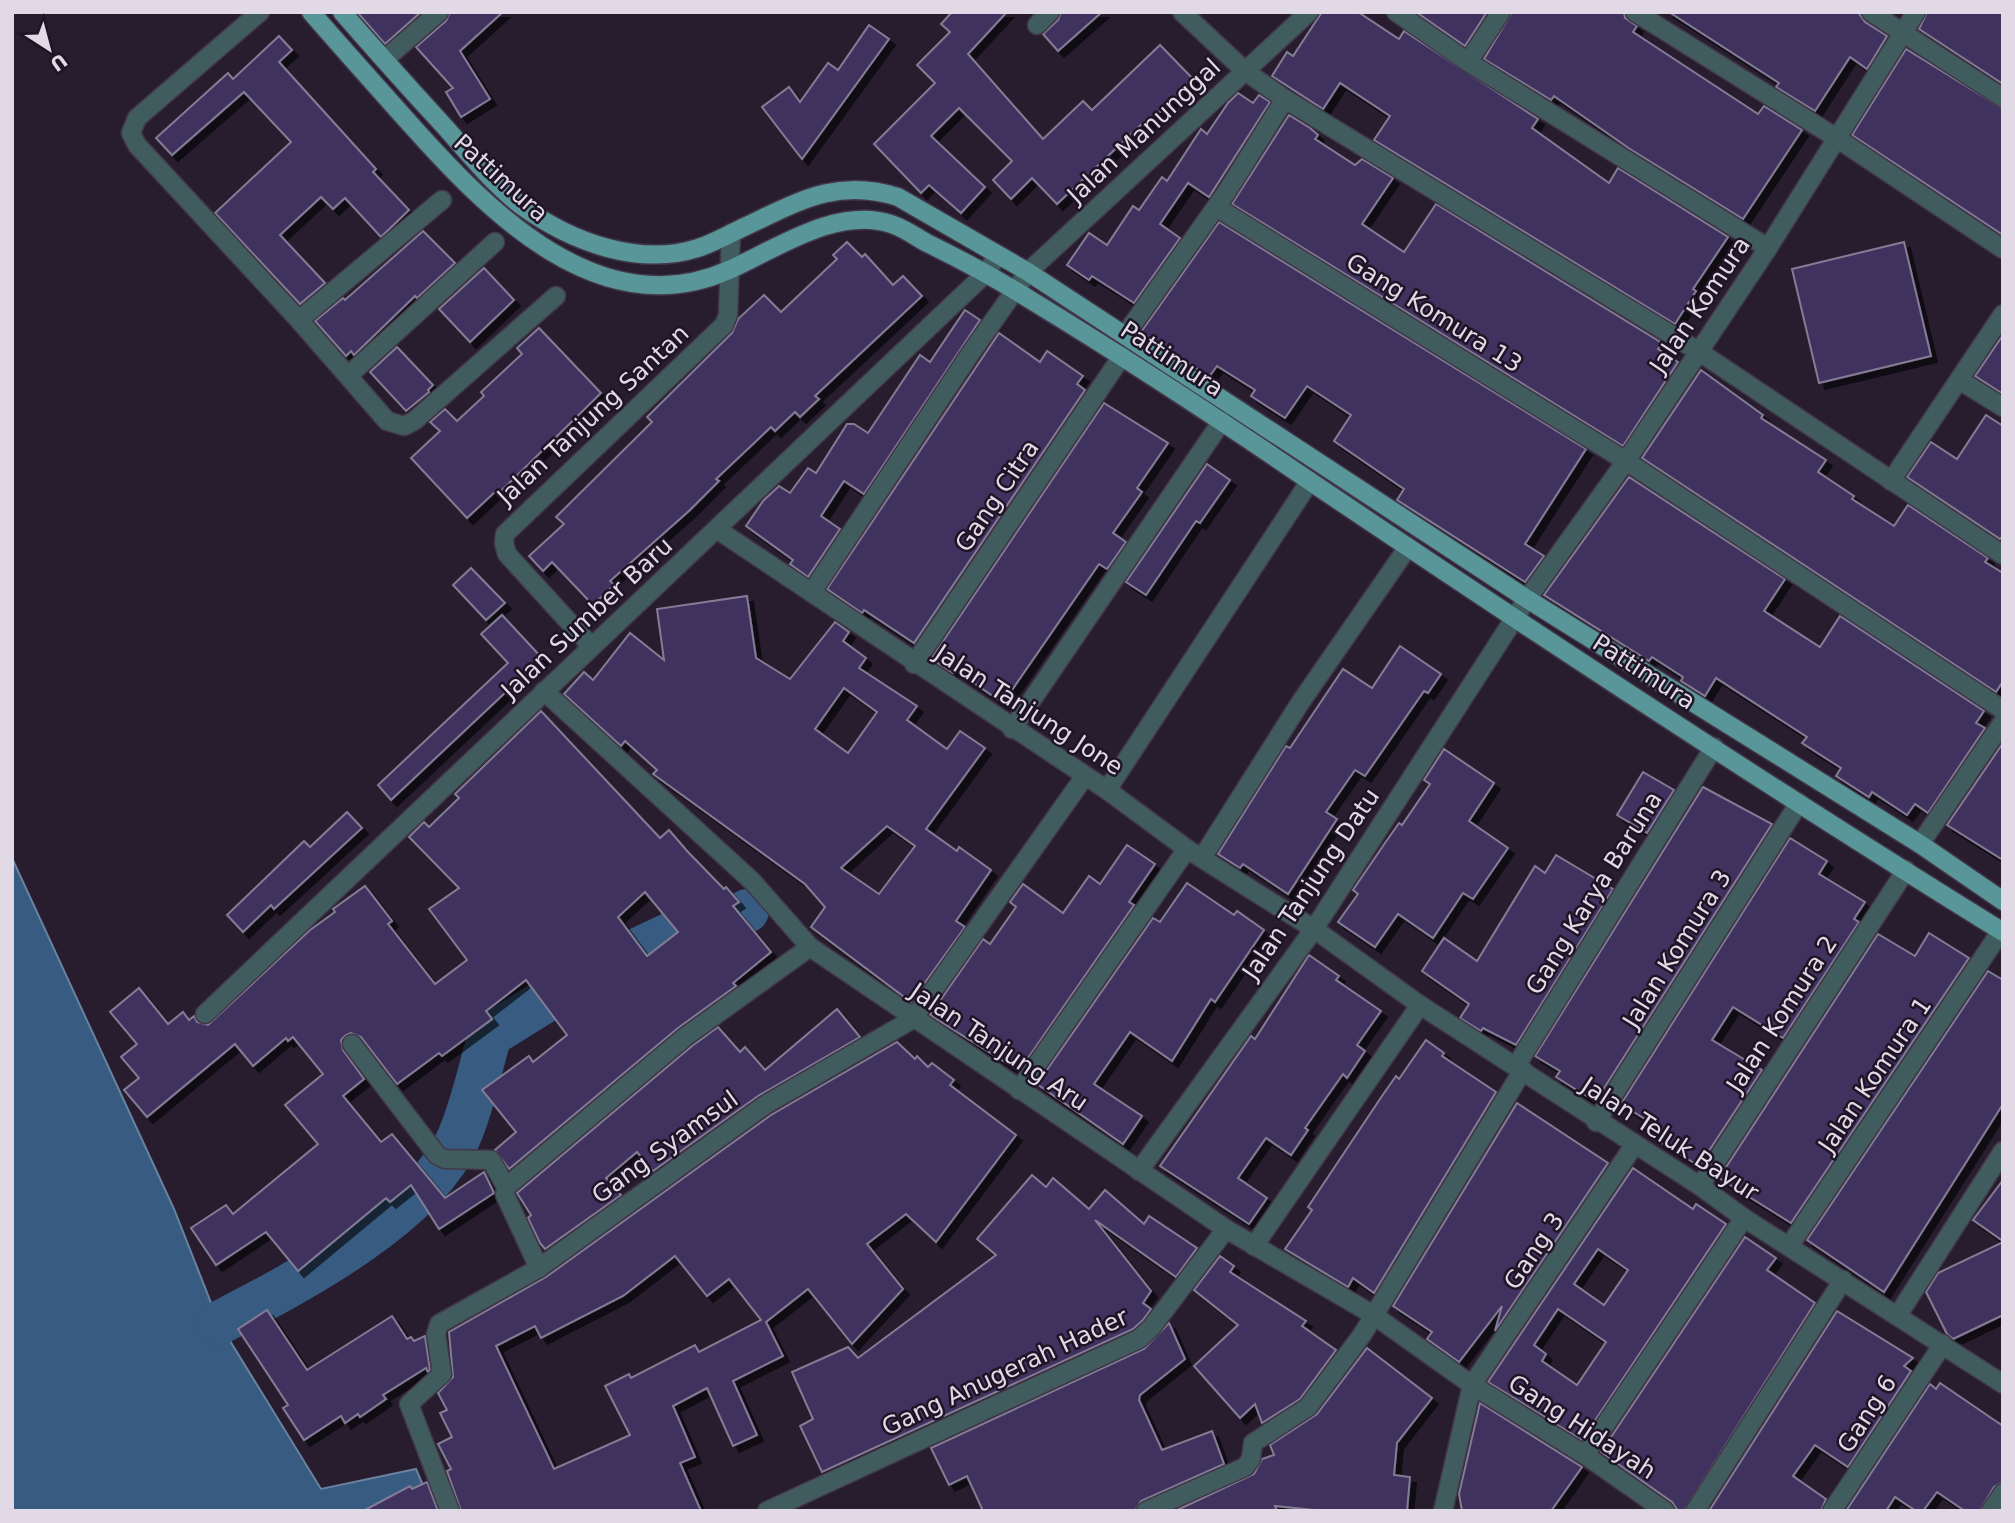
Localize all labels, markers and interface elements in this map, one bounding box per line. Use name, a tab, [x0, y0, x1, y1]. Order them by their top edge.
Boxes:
north arrow	[14, 14, 84, 84]
text: U	[46, 49, 72, 76]
street label: Jalan Manunggal	[1060, 53, 1226, 210]
street label: Pattimura	[448, 129, 554, 227]
street label: Jalan Komura	[1643, 232, 1756, 380]
street label: Gang Komura 13	[1341, 248, 1527, 378]
street label: Pattimura	[1115, 315, 1229, 403]
street label: Jalan Tanjung Santan	[490, 319, 694, 512]
street label: Gang Citra	[949, 435, 1045, 557]
street label: Jalan Sumber Baru	[494, 532, 678, 706]
street label: Pattimura	[1587, 628, 1701, 716]
street label: Jalan Tanjung Jone	[928, 638, 1128, 781]
street label: Jalan Tanjung Datu	[1236, 783, 1385, 986]
street label: Gang Karya Baruna	[1520, 786, 1668, 1000]
street label: Jalan Komura 3	[1616, 865, 1737, 1035]
street label: Jalan Komura 2	[1720, 930, 1843, 1099]
street label: Jalan Tanjung Aru	[903, 976, 1093, 1117]
street label: Jalan Komura 1	[1812, 992, 1937, 1160]
street label: Jalan Teluk Bayur	[1575, 1070, 1764, 1207]
street label: Gang Syamsul	[587, 1085, 743, 1209]
street label: Gang 3	[1498, 1207, 1570, 1295]
street label: Gang Anugerah Hader	[878, 1303, 1133, 1441]
street label: Gang Hidayah	[1503, 1369, 1661, 1485]
street label: Gang 6	[1832, 1370, 1902, 1458]

